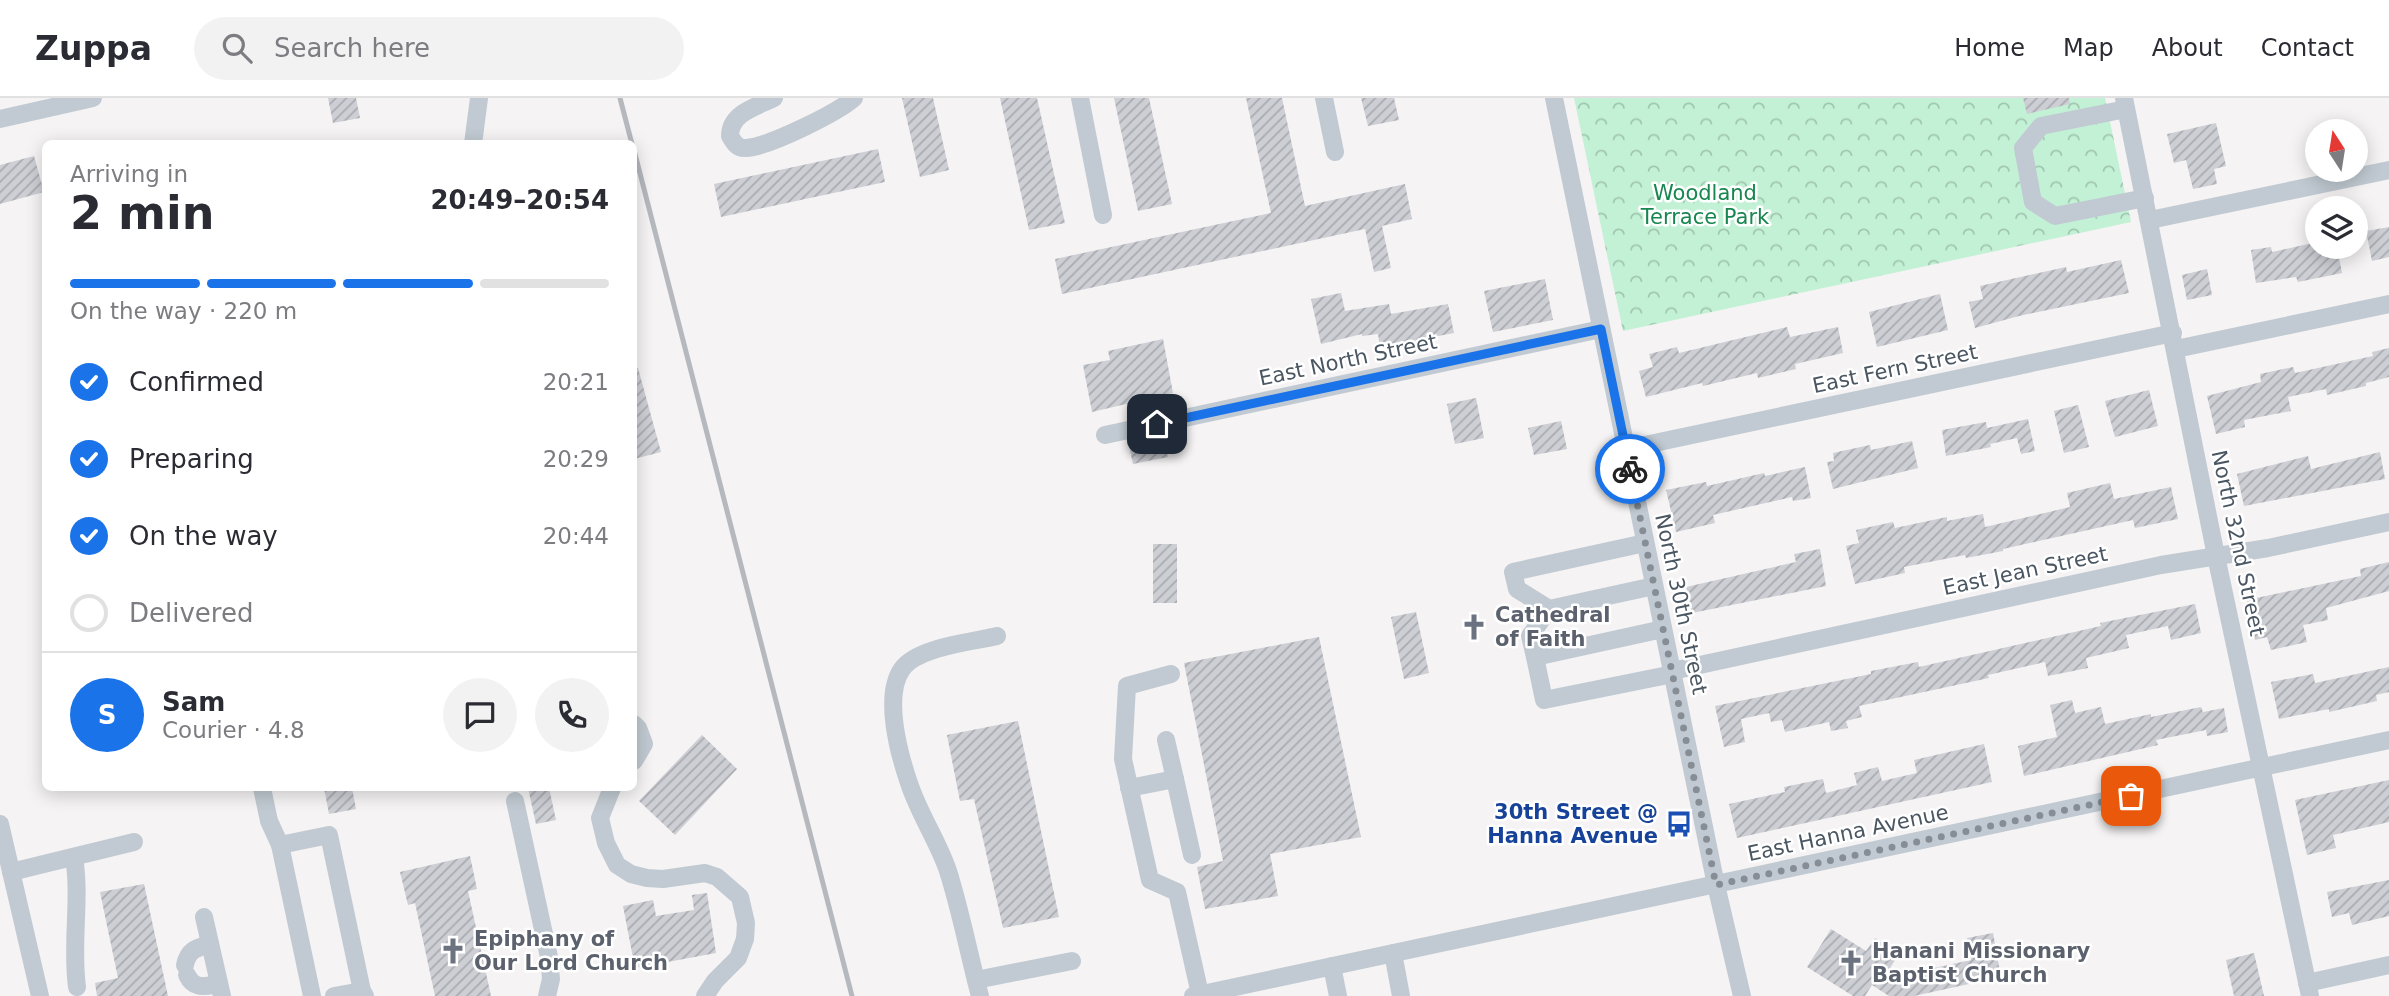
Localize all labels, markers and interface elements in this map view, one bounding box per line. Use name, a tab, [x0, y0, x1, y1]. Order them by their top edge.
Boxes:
search box	[194, 17, 684, 80]
text: Zuppa	[35, 29, 152, 68]
icon: search	[218, 29, 256, 67]
text: Search here	[274, 33, 430, 63]
text: Home	[1954, 34, 2025, 62]
text: Map	[2063, 34, 2114, 62]
text: About	[2152, 34, 2223, 62]
text: Contact	[2261, 34, 2354, 62]
north arrow	[2305, 119, 2368, 182]
map controls	[2305, 119, 2368, 259]
text: Arriving in	[70, 161, 188, 187]
park label: Woodland Terrace Park	[1640, 181, 1770, 229]
text: 20:49–20:54	[430, 185, 609, 215]
text: 2 min	[70, 186, 214, 240]
button: layers	[2305, 196, 2368, 259]
text: On the way · 220 m	[70, 298, 297, 324]
street label: East North Street	[1257, 329, 1439, 391]
street label: East Fern Street	[1810, 340, 1980, 398]
icon: check	[70, 363, 108, 401]
text: Confirmed	[129, 367, 264, 397]
text: 20:21	[543, 369, 609, 395]
pin	[1127, 394, 1187, 454]
icon: home	[1138, 405, 1176, 443]
courier	[1595, 434, 1665, 504]
icon: check	[70, 440, 108, 478]
text: Preparing	[129, 444, 254, 474]
text: 20:29	[543, 446, 609, 472]
street label: North 32nd Street	[2207, 448, 2269, 638]
icon: bike	[1611, 450, 1649, 488]
street label: North 30th Street	[1650, 511, 1712, 697]
icon: check	[70, 517, 108, 555]
text: On the way	[129, 521, 278, 551]
text: 20:44	[543, 523, 609, 549]
street label: East Jean Street	[1940, 542, 2110, 600]
text: Delivered	[129, 598, 253, 628]
place label: Cathedral of Faith	[1495, 603, 1611, 651]
church icon: Cathedral of Faith	[1459, 612, 1489, 642]
button: chat	[443, 678, 517, 752]
button: phone	[535, 678, 609, 752]
text: Sam	[162, 687, 225, 717]
text: S	[98, 700, 116, 730]
text: Courier · 4.8	[162, 717, 305, 743]
pin	[2101, 766, 2161, 826]
icon: bag	[2112, 777, 2150, 815]
place label: 30th Street @ Hanna Avenue	[1487, 800, 1658, 848]
street label: East Hanna Avenue	[1745, 800, 1951, 866]
bus stop icon: 30th Street @ Hanna Avenue	[1664, 809, 1694, 839]
place label: Epiphany of Our Lord Church	[474, 927, 668, 975]
church icon: Epiphany of Our Lord Church	[438, 936, 468, 966]
place label: Hanani Missionary Baptist Church	[1872, 939, 2091, 987]
church icon: Hanani Missionary Baptist Church	[1836, 948, 1866, 978]

